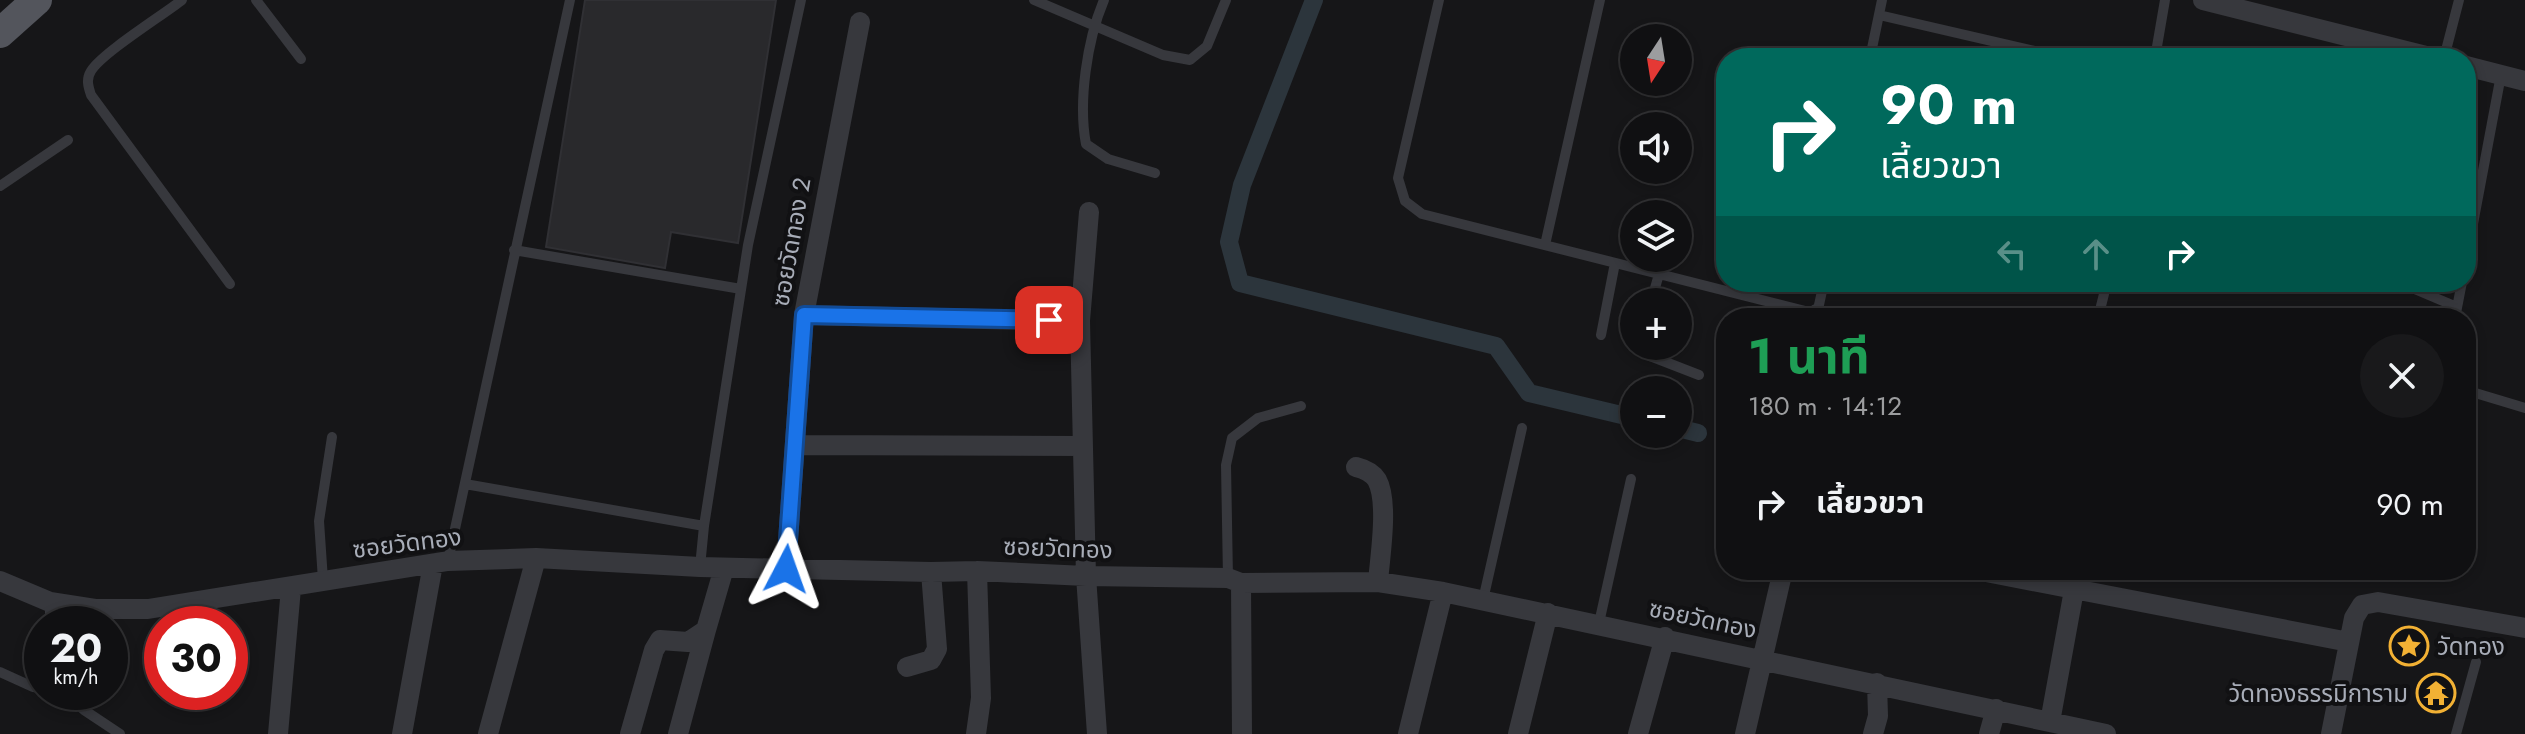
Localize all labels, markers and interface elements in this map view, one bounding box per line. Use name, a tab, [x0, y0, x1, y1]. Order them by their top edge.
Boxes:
north arrow	[1620, 24, 1692, 96]
map controls	[1620, 24, 1692, 448]
text: 90 m	[1880, 64, 2017, 145]
icon: right	[1748, 80, 1852, 184]
button: sound	[1620, 112, 1692, 184]
text: เลี้ยวขวา	[1880, 139, 2002, 191]
street label: ซอยวัดทอง 2	[762, 175, 820, 309]
button: layers	[1620, 200, 1692, 272]
icon: left	[1990, 232, 2034, 276]
icon: ahead	[2074, 232, 2118, 276]
icon: right	[2158, 232, 2202, 276]
pin	[1015, 286, 1083, 354]
button: +	[1620, 288, 1692, 360]
icon: arrive	[1027, 298, 1071, 342]
text: 1 นาที	[1748, 322, 1870, 391]
button: close	[2360, 334, 2444, 418]
button: −	[1620, 376, 1692, 448]
text: 180 m · 14:12	[1748, 387, 1902, 425]
text: เลี้ยวขวา	[1816, 481, 1924, 524]
icon: right	[1748, 482, 1792, 526]
text: 90 m	[2376, 483, 2444, 526]
street label: ซอยวัดทอง	[351, 519, 463, 567]
position arrow	[744, 527, 828, 611]
street label: ซอยวัดทอง	[1003, 529, 1113, 567]
street label: ซอยวัดทอง	[1646, 591, 1760, 647]
speed limit sign: 30	[144, 606, 248, 710]
text: 20	[50, 619, 102, 677]
place icon: วัดทอง	[2388, 625, 2430, 667]
place label: วัดทอง	[2437, 629, 2505, 664]
text: km/h	[53, 663, 99, 692]
temple icon: วัดทองธรรมิการาม	[2415, 672, 2457, 714]
place label: วัดทองธรรมิการาม	[2229, 676, 2408, 711]

